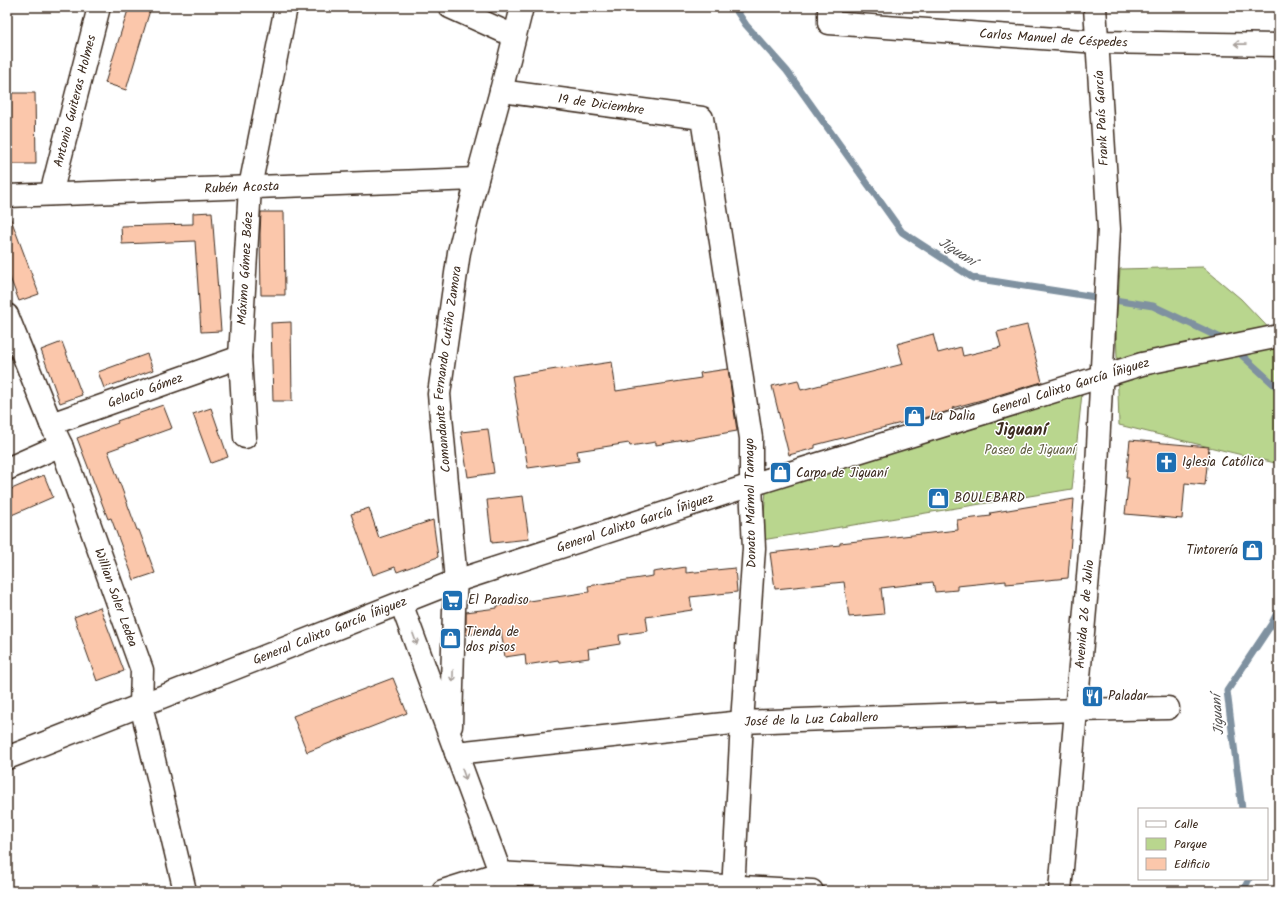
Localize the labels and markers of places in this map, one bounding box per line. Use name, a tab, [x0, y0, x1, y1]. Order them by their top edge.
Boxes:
shop icon: La Dalia	[902, 403, 928, 429]
place label: La Dalia	[930, 406, 975, 427]
church icon: Iglesia Católica	[1154, 449, 1180, 475]
place label: Iglesia Católica	[1182, 452, 1264, 473]
shop icon: Carpa de Jiguaní	[767, 460, 793, 486]
place label: Carpa de Jiguaní	[796, 463, 889, 484]
shop icon: BOULEBARD	[925, 485, 951, 511]
place label: BOULEBARD	[954, 488, 1025, 509]
shop icon: Tintorería	[1240, 537, 1266, 563]
place label: Tintorería	[1186, 540, 1238, 561]
supermarket icon: El Paradiso	[440, 587, 466, 613]
place label: El Paradiso	[468, 590, 529, 611]
place label: Tienda de dos pisos	[466, 622, 519, 658]
shop icon: Tienda de dos pisos	[438, 626, 464, 652]
restaurant icon: Paladar	[1080, 683, 1106, 709]
place label: Paladar	[1108, 686, 1148, 707]

